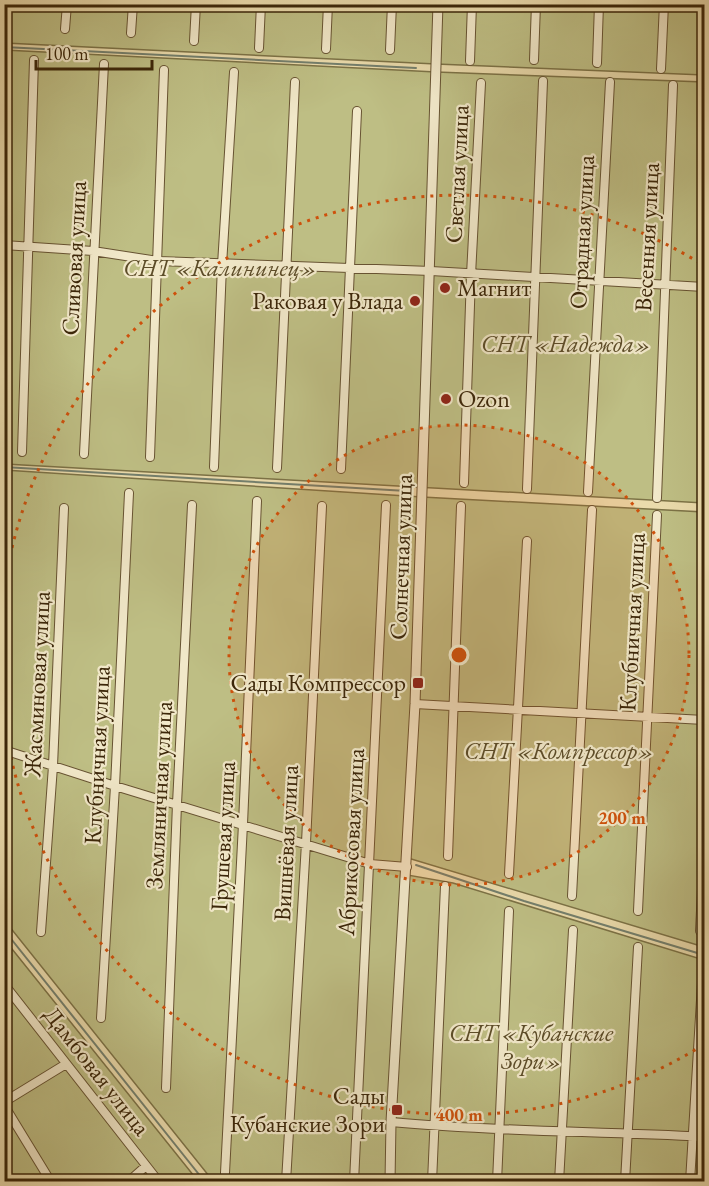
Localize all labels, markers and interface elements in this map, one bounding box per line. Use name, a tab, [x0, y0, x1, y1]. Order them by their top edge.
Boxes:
scale bar	[36, 33, 152, 71]
text: 100 m	[45, 42, 89, 65]
street label: Светлая улица	[437, 104, 476, 244]
street label: Отрадная улица	[562, 154, 601, 310]
street label: Весенняя улица	[627, 161, 666, 312]
street label: Сливовая улица	[54, 180, 93, 336]
park label: СНТ «Калининец»	[123, 252, 317, 283]
place label: Магнит	[457, 272, 531, 303]
marker: Магнит	[438, 281, 452, 295]
place label: Раковая у Влада	[252, 285, 403, 316]
marker: Раковая у Влада	[408, 294, 422, 308]
park label: СНТ «Надежда»	[481, 328, 651, 359]
place label: Ozon	[458, 383, 510, 414]
marker: Ozon	[439, 392, 453, 406]
street label: Солнечная улица	[382, 473, 419, 641]
street label: Клубничная улица	[611, 531, 652, 712]
street label: Жасминовая улица	[16, 590, 57, 779]
centre of rings	[449, 645, 469, 665]
street label: Клубничная улица	[76, 664, 117, 845]
place label: Сады Компрессор	[230, 667, 406, 698]
marker: Сады Компрессор	[411, 676, 425, 690]
street label: Земляничная улица	[138, 700, 179, 890]
park label: СНТ «Компрессор»	[464, 735, 654, 766]
street label: Абрикосовая улица	[330, 747, 371, 938]
street label: Грушевая улица	[203, 760, 242, 912]
street label: Вишнёвая улица	[266, 764, 305, 922]
text: 200 m	[598, 806, 646, 829]
street label: Дамбовая улица	[37, 1000, 158, 1142]
park label: СНТ «Кубанские Зори»	[449, 1017, 614, 1076]
place label: Сады Кубанские Зори	[230, 1080, 385, 1139]
marker: Сады Кубанские Зори	[390, 1103, 404, 1117]
text: 400 m	[435, 1103, 483, 1126]

